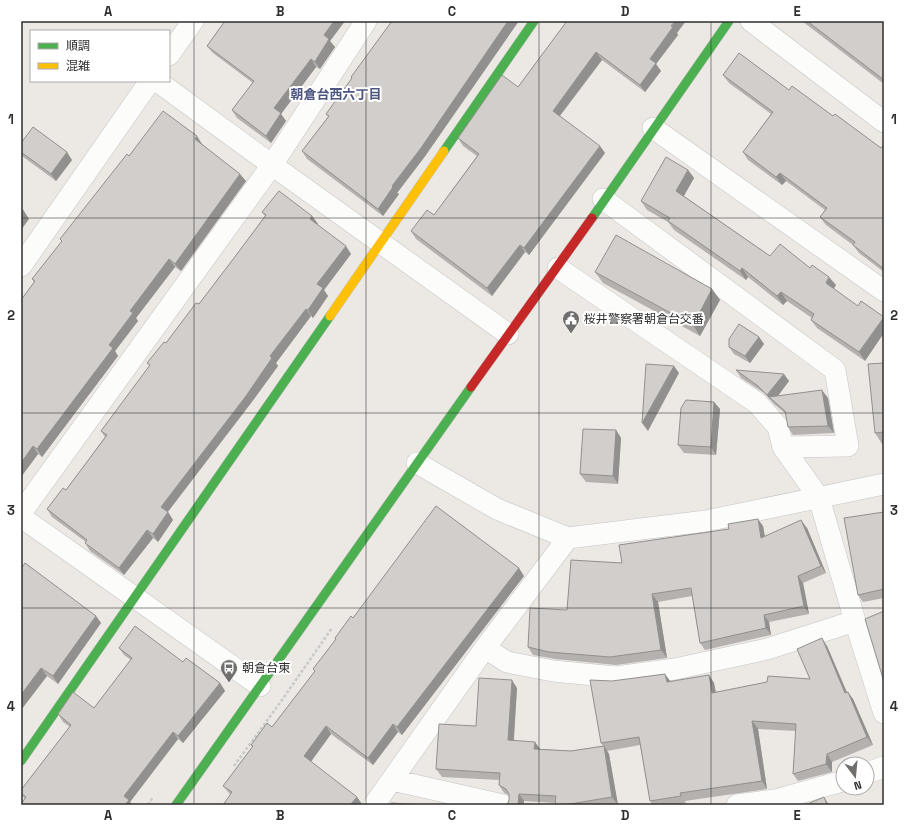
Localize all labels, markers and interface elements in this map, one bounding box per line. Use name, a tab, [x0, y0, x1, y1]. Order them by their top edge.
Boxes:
text: A	[104, 3, 113, 20]
text: B	[276, 3, 285, 20]
text: C	[448, 3, 456, 20]
text: D	[621, 3, 630, 20]
text: E	[793, 3, 801, 20]
legend	[30, 30, 170, 82]
text: 順調	[66, 38, 90, 54]
text: 混雑	[66, 58, 90, 74]
district label: 朝倉台西六丁目	[290, 86, 382, 103]
text: 1	[8, 111, 14, 128]
text: 1	[891, 111, 897, 128]
text: 2	[7, 307, 15, 324]
text: 2	[890, 307, 898, 324]
public building icon: 桜井警察署朝倉台交番	[561, 309, 581, 334]
place label: 桜井警察署朝倉台交番	[584, 311, 704, 327]
text: 3	[7, 502, 15, 519]
text: 3	[890, 502, 898, 519]
bus stop icon: 朝倉台東	[219, 658, 239, 683]
place label: 朝倉台東	[242, 660, 290, 676]
text: 4	[7, 698, 15, 715]
text: 4	[890, 698, 898, 715]
north arrow	[835, 756, 875, 796]
text: N	[852, 778, 863, 793]
text: A	[104, 807, 113, 824]
text: B	[276, 807, 285, 824]
text: C	[448, 807, 456, 824]
text: D	[621, 807, 630, 824]
text: E	[793, 807, 801, 824]

